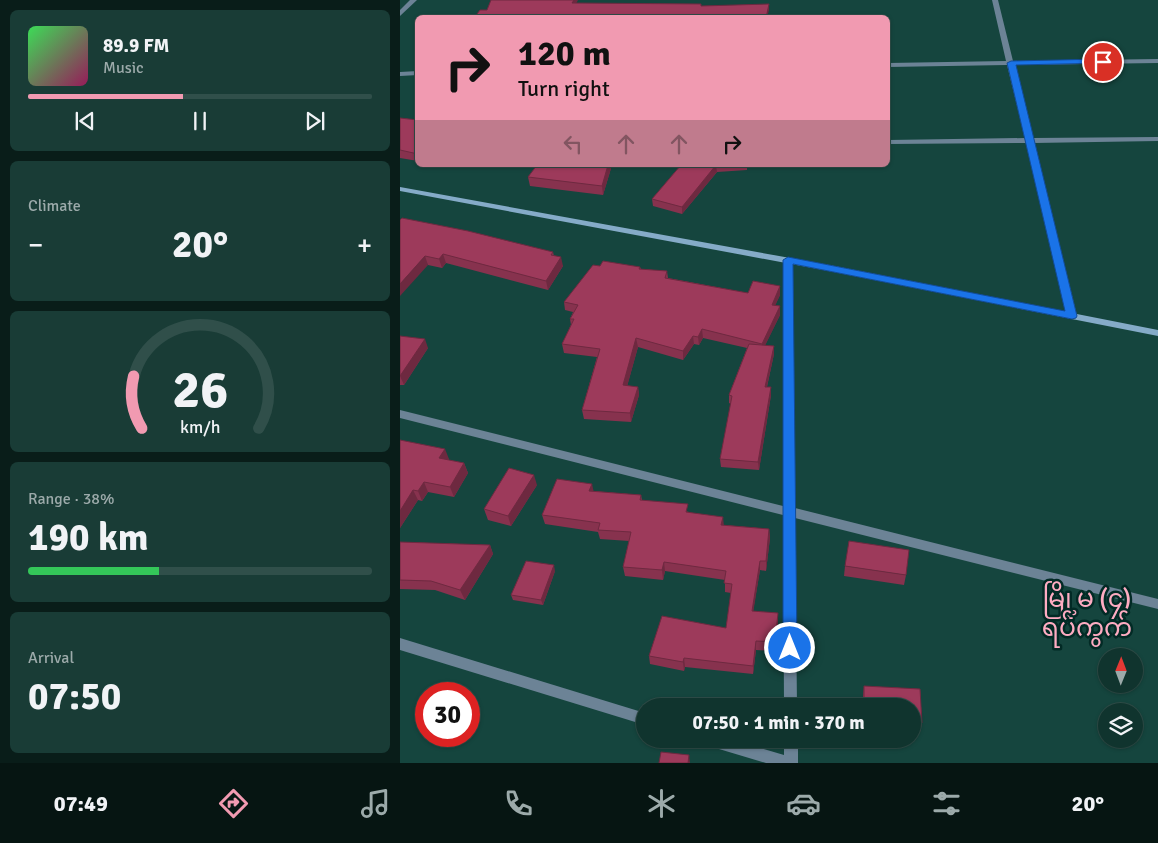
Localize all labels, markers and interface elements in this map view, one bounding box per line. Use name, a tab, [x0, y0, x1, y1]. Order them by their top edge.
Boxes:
text: 120 m	[518, 32, 611, 75]
text: 89.9 FM	[103, 34, 169, 58]
icon: right	[435, 35, 500, 100]
pin	[1082, 41, 1124, 83]
icon: arrive	[1089, 48, 1117, 76]
text: Music	[103, 58, 144, 78]
text: Turn right	[518, 75, 610, 102]
icon: previous	[71, 107, 99, 135]
icon: pause	[186, 107, 214, 135]
icon: next	[301, 107, 329, 135]
icon: left	[559, 130, 587, 158]
icon: ahead	[612, 130, 640, 158]
icon: ahead	[665, 130, 693, 158]
icon: right	[718, 130, 746, 158]
text: Climate	[28, 196, 81, 216]
text: 20°	[172, 221, 228, 268]
text: −	[28, 228, 43, 262]
text: +	[357, 228, 372, 262]
text: 26	[172, 358, 228, 422]
text: km/h	[180, 416, 220, 438]
text: Range · 38%	[28, 489, 114, 509]
text: 190 km	[28, 514, 149, 561]
district label: မြို့မ (၄) ရပ်ကွက်	[1042, 581, 1132, 648]
position arrow	[763, 621, 815, 673]
text: Arrival	[28, 648, 74, 668]
north arrow	[1098, 648, 1142, 692]
map controls	[1098, 648, 1143, 748]
text: 07:50	[28, 673, 121, 720]
speed limit sign: 30	[415, 682, 480, 747]
button: layers	[1098, 703, 1143, 748]
text: 07:50 · 1 min · 370 m	[692, 711, 865, 735]
icon: directions	[216, 786, 251, 821]
icon: music	[358, 786, 393, 821]
icon: phone	[501, 786, 536, 821]
icon: climate	[644, 786, 679, 821]
icon: car	[786, 786, 821, 821]
icon: filters	[929, 786, 964, 821]
text: 07:49	[54, 790, 108, 817]
text: 20°	[1072, 790, 1104, 817]

